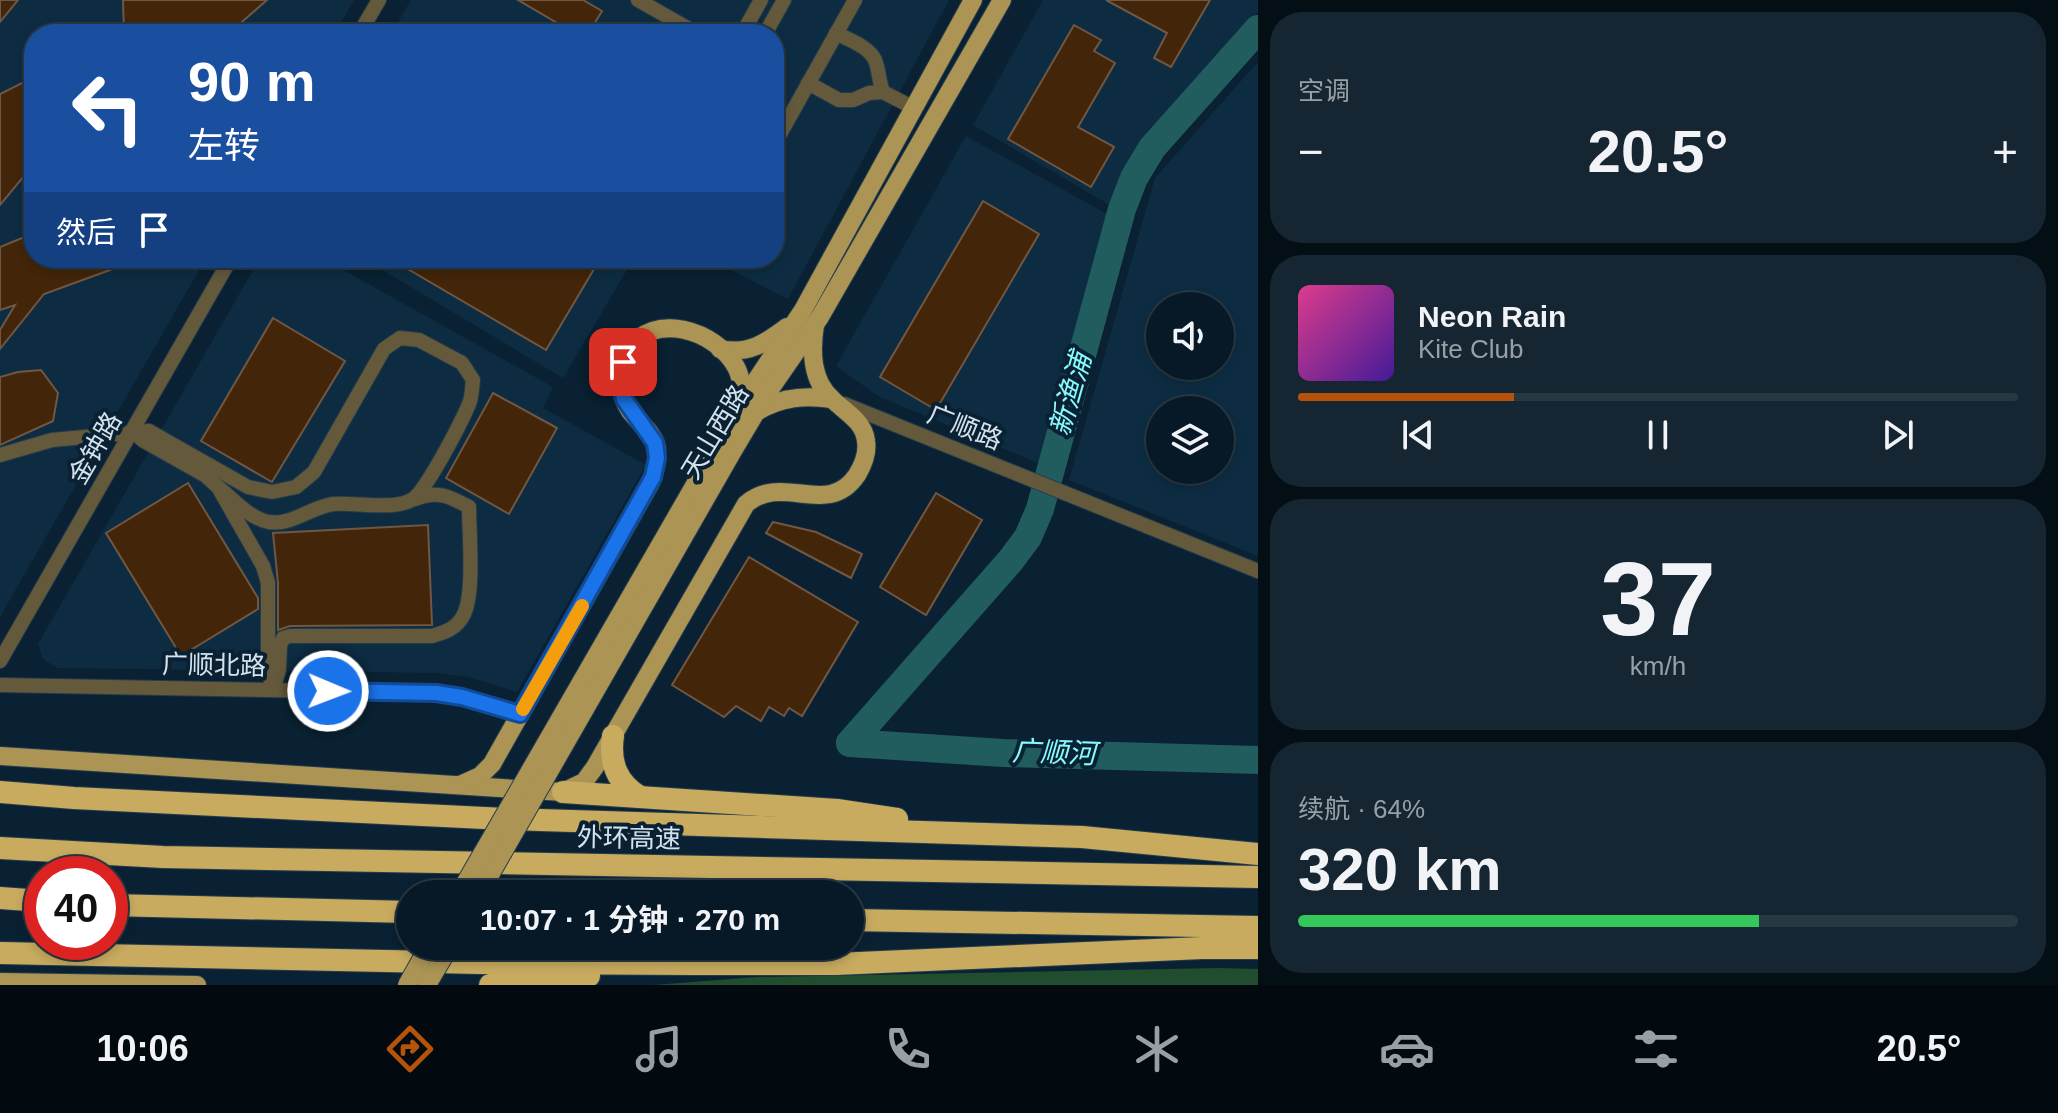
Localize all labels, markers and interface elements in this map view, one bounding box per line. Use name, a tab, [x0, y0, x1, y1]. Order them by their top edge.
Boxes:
text: 90 m	[188, 50, 316, 113]
icon: left	[56, 56, 160, 160]
text: 空调	[1298, 76, 1350, 106]
text: 20.5°	[1588, 118, 1728, 185]
text: 左转	[188, 125, 260, 166]
text: −	[1298, 127, 1324, 176]
text: +	[1992, 127, 2018, 176]
icon: arrive	[132, 208, 176, 252]
text: 然后	[56, 216, 116, 249]
map controls	[1146, 292, 1234, 484]
button: sound	[1146, 292, 1234, 380]
text: Neon Rain	[1418, 300, 1566, 333]
pin	[589, 328, 657, 396]
text: Kite Club	[1418, 334, 1524, 364]
icon: arrive	[601, 340, 645, 384]
water label: 新渔浦	[1044, 346, 1098, 439]
street label: 天山西路	[675, 380, 755, 484]
button: layers	[1146, 396, 1234, 484]
street label: 广顺路	[923, 398, 1007, 456]
street label: 金钟路	[63, 407, 127, 489]
icon: previous	[1396, 413, 1440, 457]
icon: pause	[1636, 413, 1680, 457]
icon: next	[1876, 413, 1920, 457]
text: 37	[1600, 541, 1716, 657]
street label: 广顺北路	[162, 649, 266, 681]
position arrow	[286, 649, 370, 733]
text: km/h	[1630, 651, 1686, 681]
water label: 广顺河	[1011, 736, 1101, 770]
text: 续航 · 64%	[1298, 794, 1425, 824]
street label: 外环高速	[577, 822, 681, 854]
text: 320 km	[1298, 836, 1502, 903]
speed limit sign: 40	[24, 856, 128, 960]
text: 10:07 · 1 分钟 · 270 m	[480, 903, 780, 936]
icon: directions	[382, 1021, 438, 1077]
icon: music	[631, 1021, 687, 1077]
icon: phone	[880, 1021, 936, 1077]
icon: climate	[1129, 1021, 1185, 1077]
icon: car	[1379, 1021, 1435, 1077]
icon: filters	[1628, 1021, 1684, 1077]
text: 10:06	[97, 1028, 189, 1069]
text: 20.5°	[1877, 1028, 1961, 1069]

